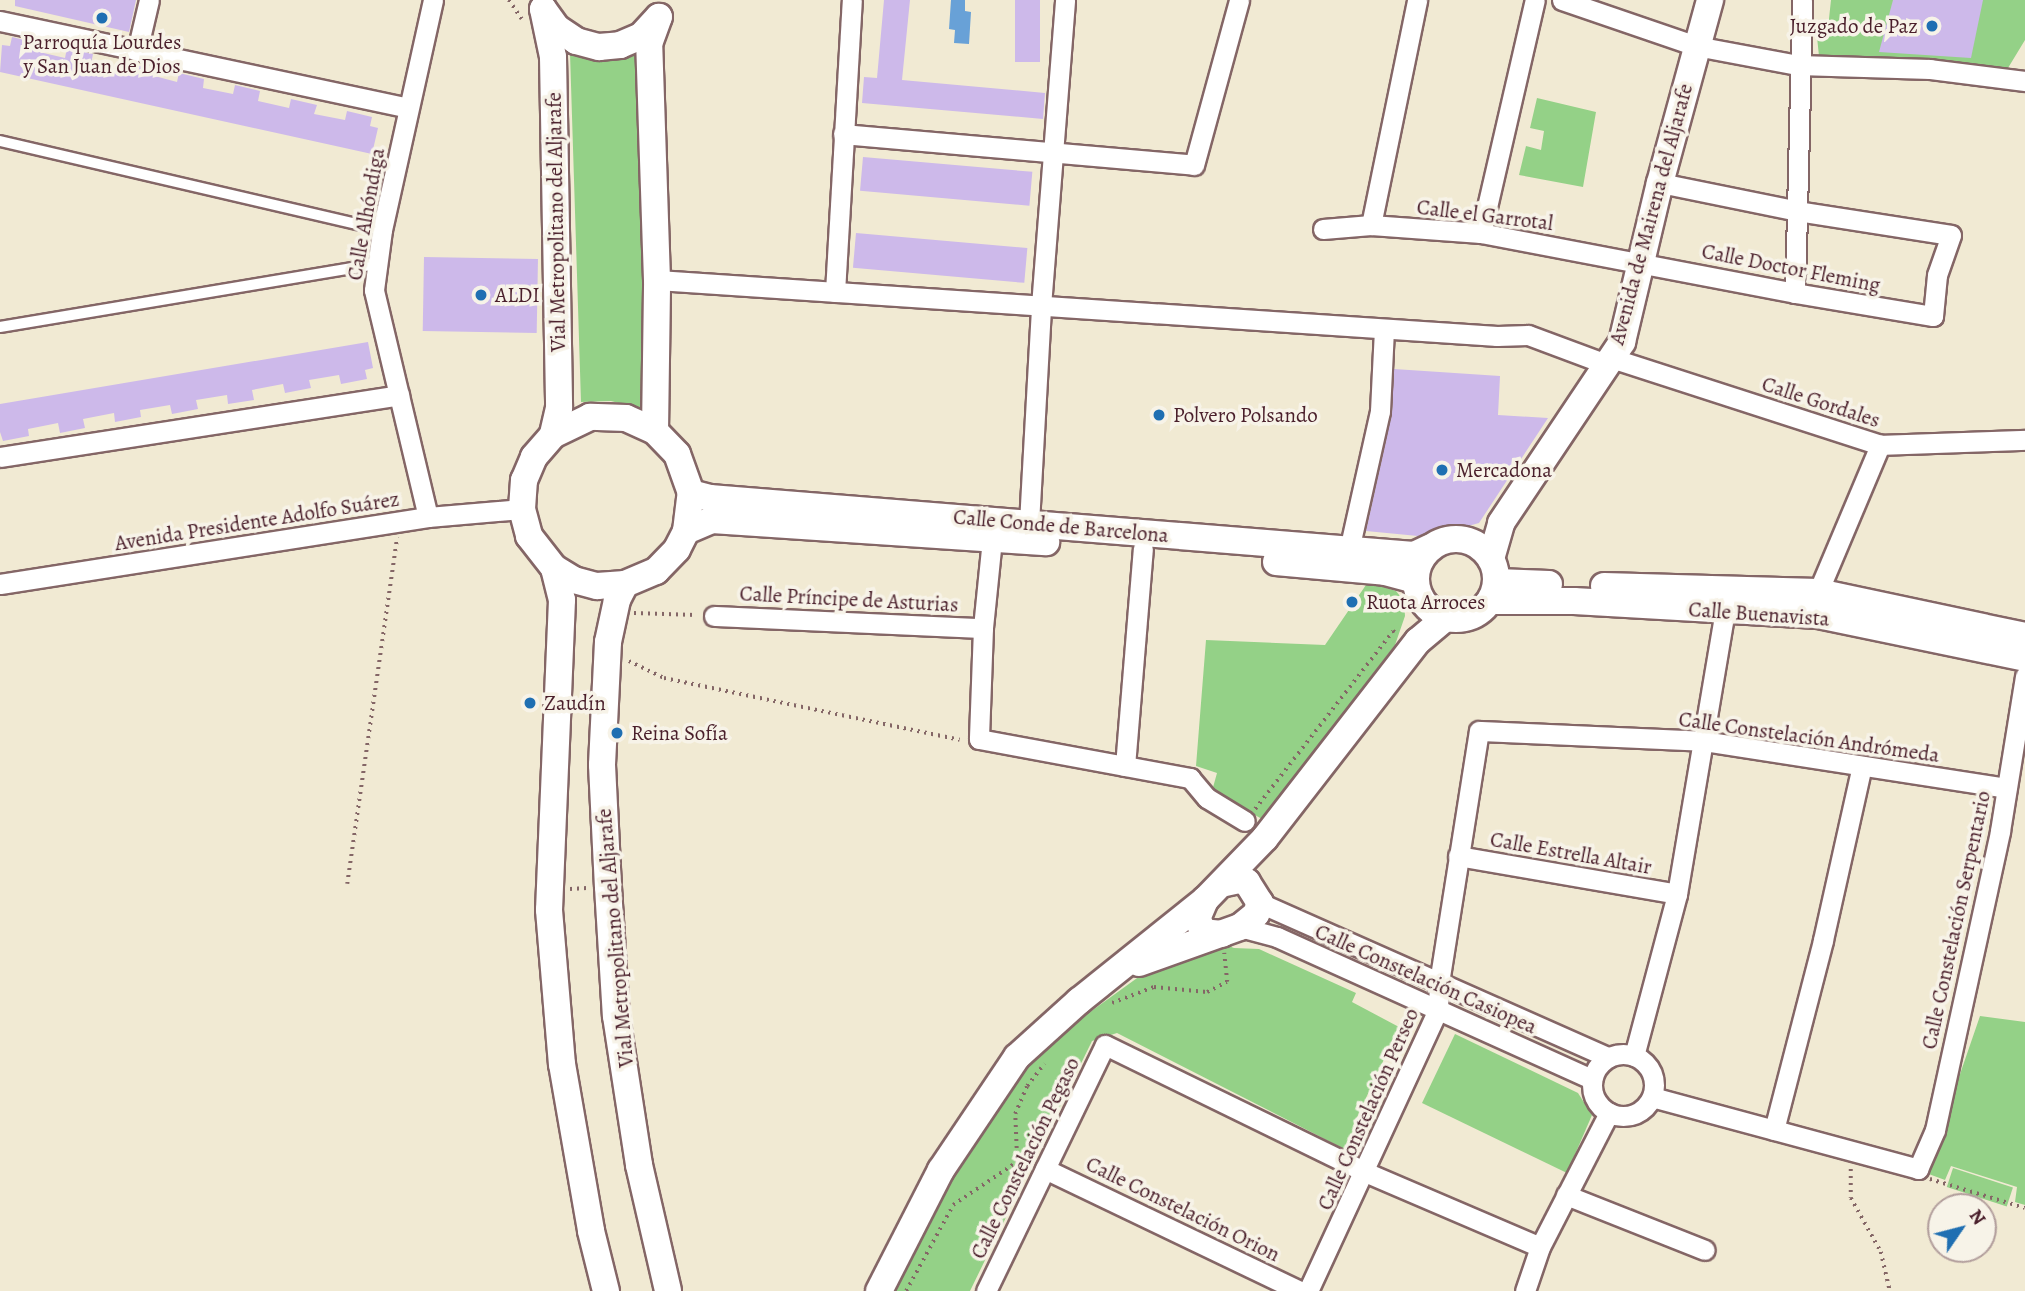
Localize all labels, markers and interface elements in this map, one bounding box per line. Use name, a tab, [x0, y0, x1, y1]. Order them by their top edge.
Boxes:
marker: Parroquía Lourdes y San Juan de Dios	[94, 10, 110, 26]
place label: Juzgado de Paz	[1789, 13, 1918, 39]
marker: Juzgado de Paz	[1924, 18, 1940, 34]
place label: Parroquía Lourdes y San Juan de Dios	[23, 29, 181, 79]
street label: Avenida de Mairena del Aljarafe	[1604, 81, 1698, 347]
street label: Vial Metropolitano del Aljarafe	[541, 92, 571, 352]
street label: Calle Alhóndiga	[342, 146, 390, 282]
street label: Calle el Garrotal	[1415, 194, 1555, 236]
street label: Calle Doctor Fleming	[1700, 238, 1882, 298]
place label: ALDI	[495, 282, 540, 308]
marker: ALDI	[473, 287, 489, 303]
street label: Calle Gordales	[1759, 371, 1883, 433]
place label: Polvero Polsando	[1173, 402, 1318, 428]
marker: Polvero Polsando	[1151, 407, 1167, 423]
place label: Mercadona	[1456, 457, 1552, 483]
marker: Mercadona	[1434, 462, 1450, 478]
street label: Avenida Presidente Adolfo Suárez	[113, 486, 401, 556]
street label: Calle Conde de Barcelona	[952, 504, 1170, 548]
street label: Calle Príncipe de Asturias	[739, 581, 959, 617]
place label: Ruota Arroces	[1366, 589, 1486, 615]
marker: Ruota Arroces	[1344, 594, 1360, 610]
street label: Calle Buenavista	[1688, 596, 1830, 632]
place label: Zaudín	[544, 690, 606, 716]
marker: Zaudín	[522, 695, 538, 711]
street label: Calle Constelación Andrómeda	[1677, 706, 1941, 768]
place label: Reina Sofía	[631, 720, 728, 746]
marker: Reina Sofía	[609, 725, 625, 741]
street label: Calle Constelación Serpentario	[1916, 789, 1996, 1051]
street label: Vial Metropolitano del Aljarafe	[591, 807, 639, 1069]
street label: Calle Estrella Altair	[1488, 826, 1654, 880]
street label: Calle Constelación Casiopea	[1311, 919, 1541, 1039]
street label: Calle Constelación Perseo	[1312, 1004, 1424, 1214]
street label: Calle Constelación Pegaso	[965, 1053, 1085, 1263]
street label: Calle Constelación Orion	[1082, 1151, 1284, 1267]
north arrow	[1927, 1193, 1997, 1263]
text: N	[1963, 1204, 1992, 1230]

